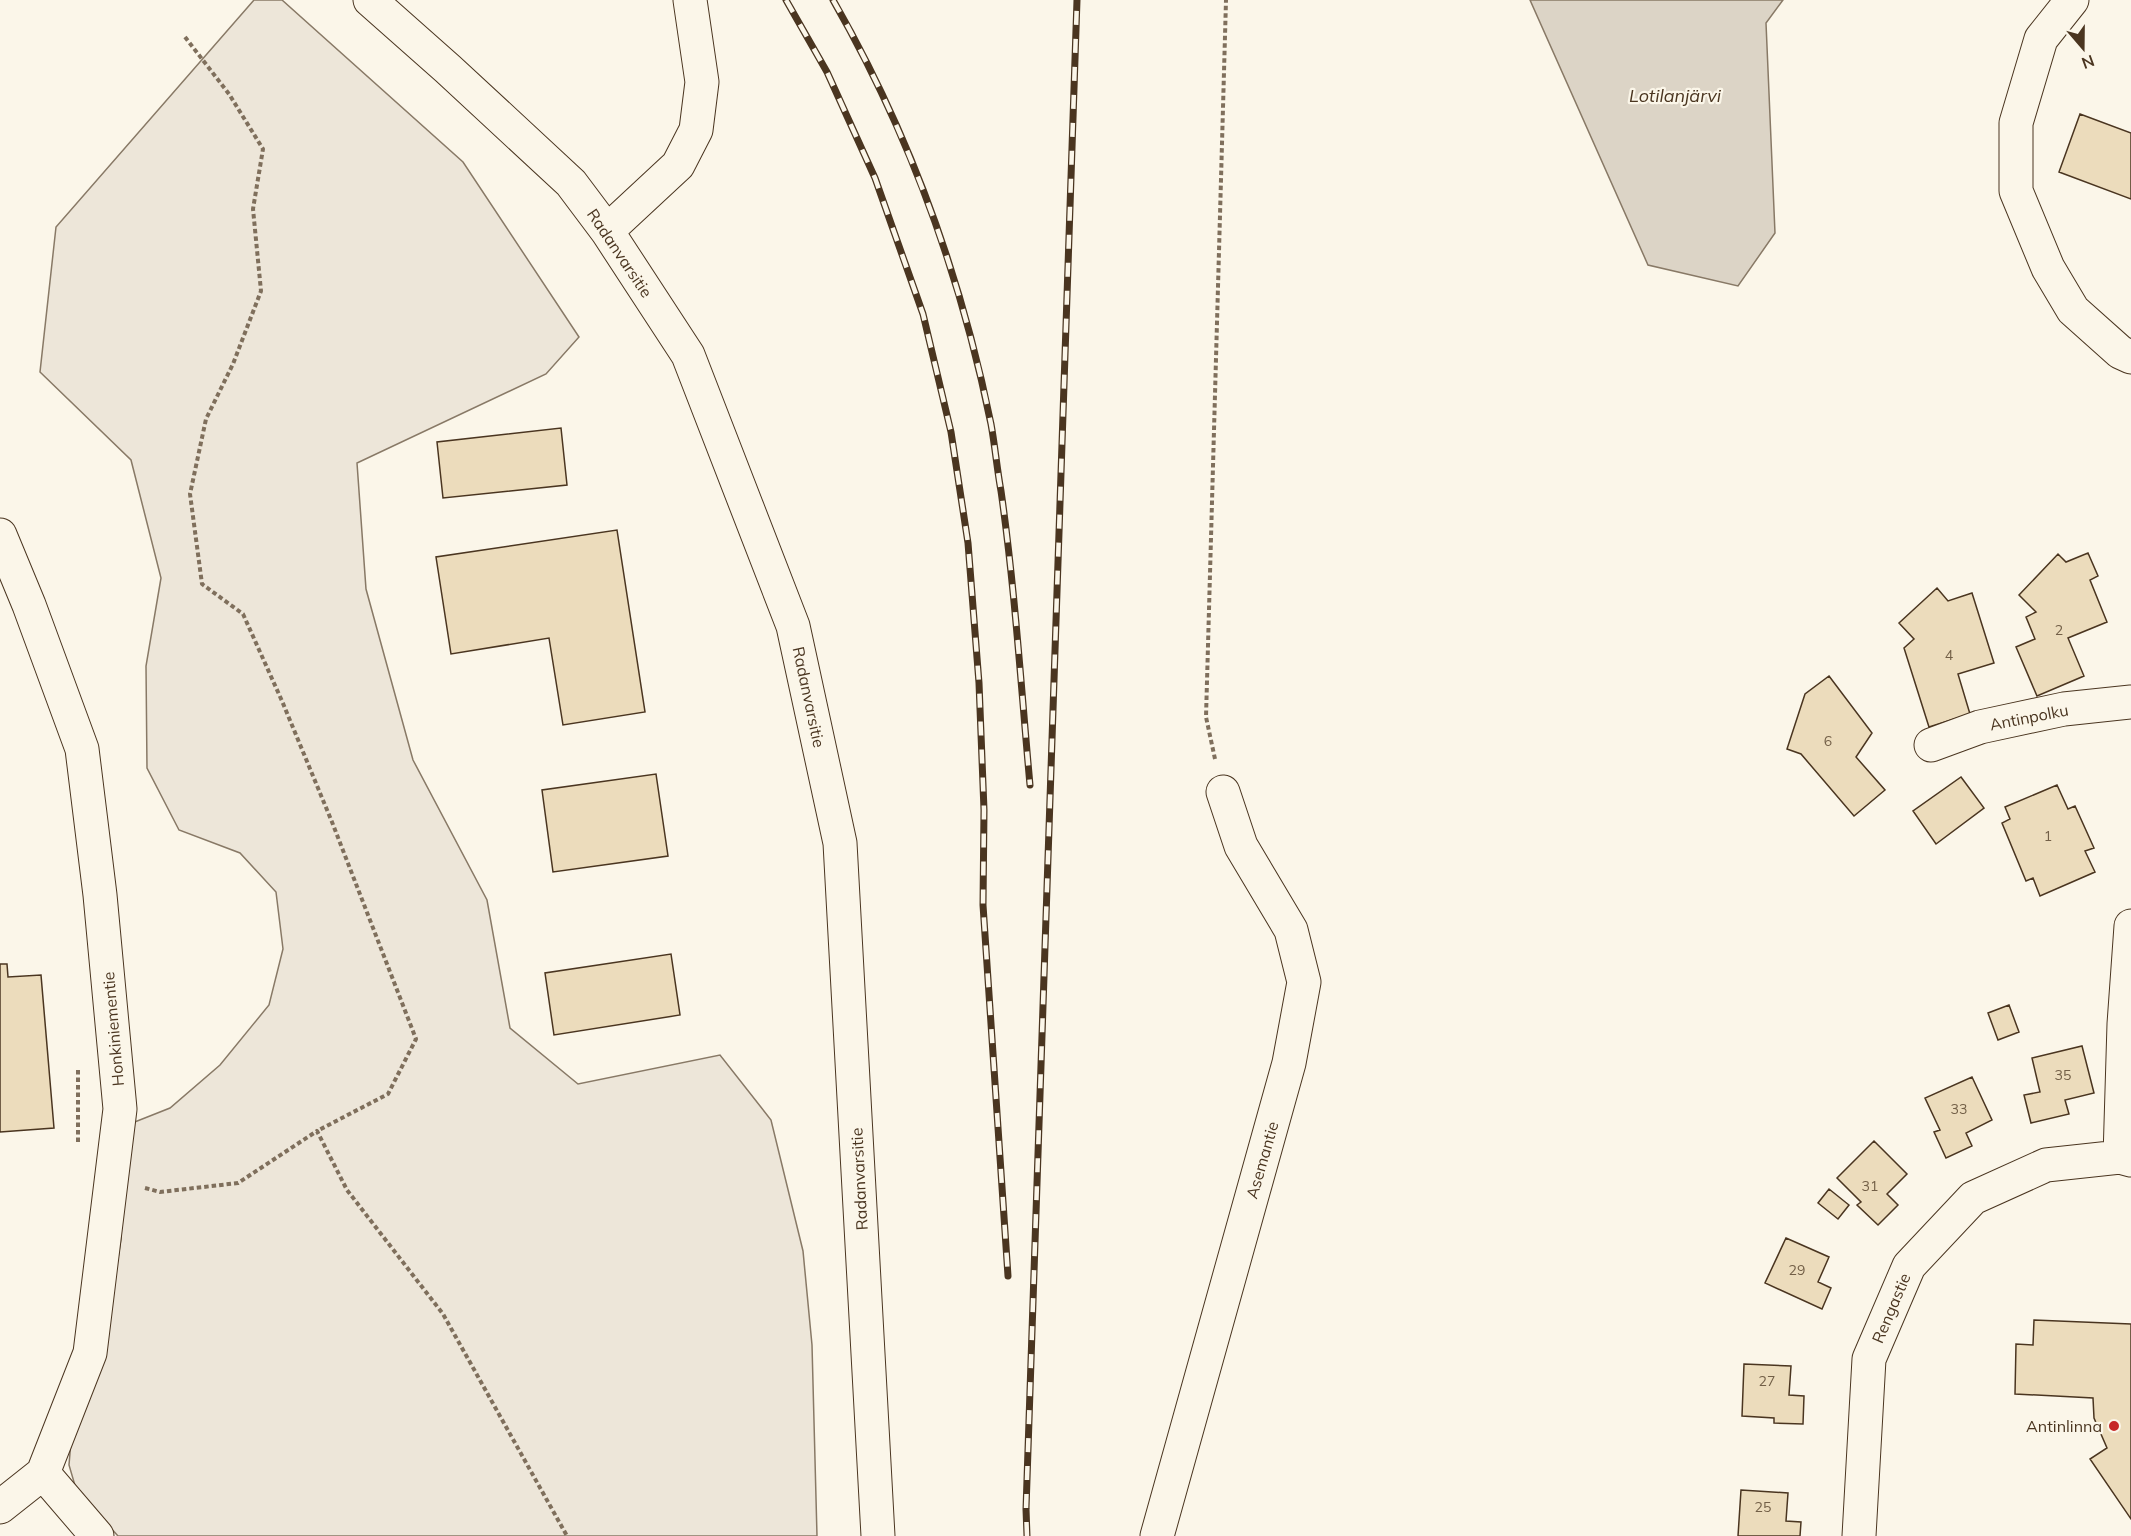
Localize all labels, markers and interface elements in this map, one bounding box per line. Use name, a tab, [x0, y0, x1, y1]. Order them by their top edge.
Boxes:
north arrow	[2053, 18, 2113, 78]
text: N	[2079, 51, 2097, 74]
water label: Lotilanjärvi	[1629, 84, 1722, 107]
street label: Radanvarsitie	[583, 205, 657, 301]
house number: 2	[2055, 621, 2063, 639]
street label: Radanvarsitie	[789, 645, 829, 749]
house number: 4	[1945, 646, 1954, 664]
street label: Antinpolku	[1988, 700, 2070, 734]
house number: 6	[1824, 732, 1832, 750]
house number: 1	[2044, 827, 2052, 845]
street label: Honkiniementie	[98, 971, 128, 1087]
house number: 35	[2055, 1066, 2071, 1084]
house number: 33	[1951, 1100, 1967, 1118]
street label: Asemantie	[1241, 1119, 1283, 1201]
street label: Radanvarsitie	[846, 1127, 872, 1231]
house number: 31	[1862, 1177, 1878, 1195]
house number: 29	[1789, 1261, 1805, 1279]
street label: Rengastie	[1867, 1270, 1915, 1346]
house number: 27	[1759, 1372, 1775, 1390]
place label: Antinlinna	[2026, 1416, 2102, 1436]
marker: Antinlinna	[2107, 1419, 2121, 1433]
house number: 25	[1755, 1498, 1771, 1516]

